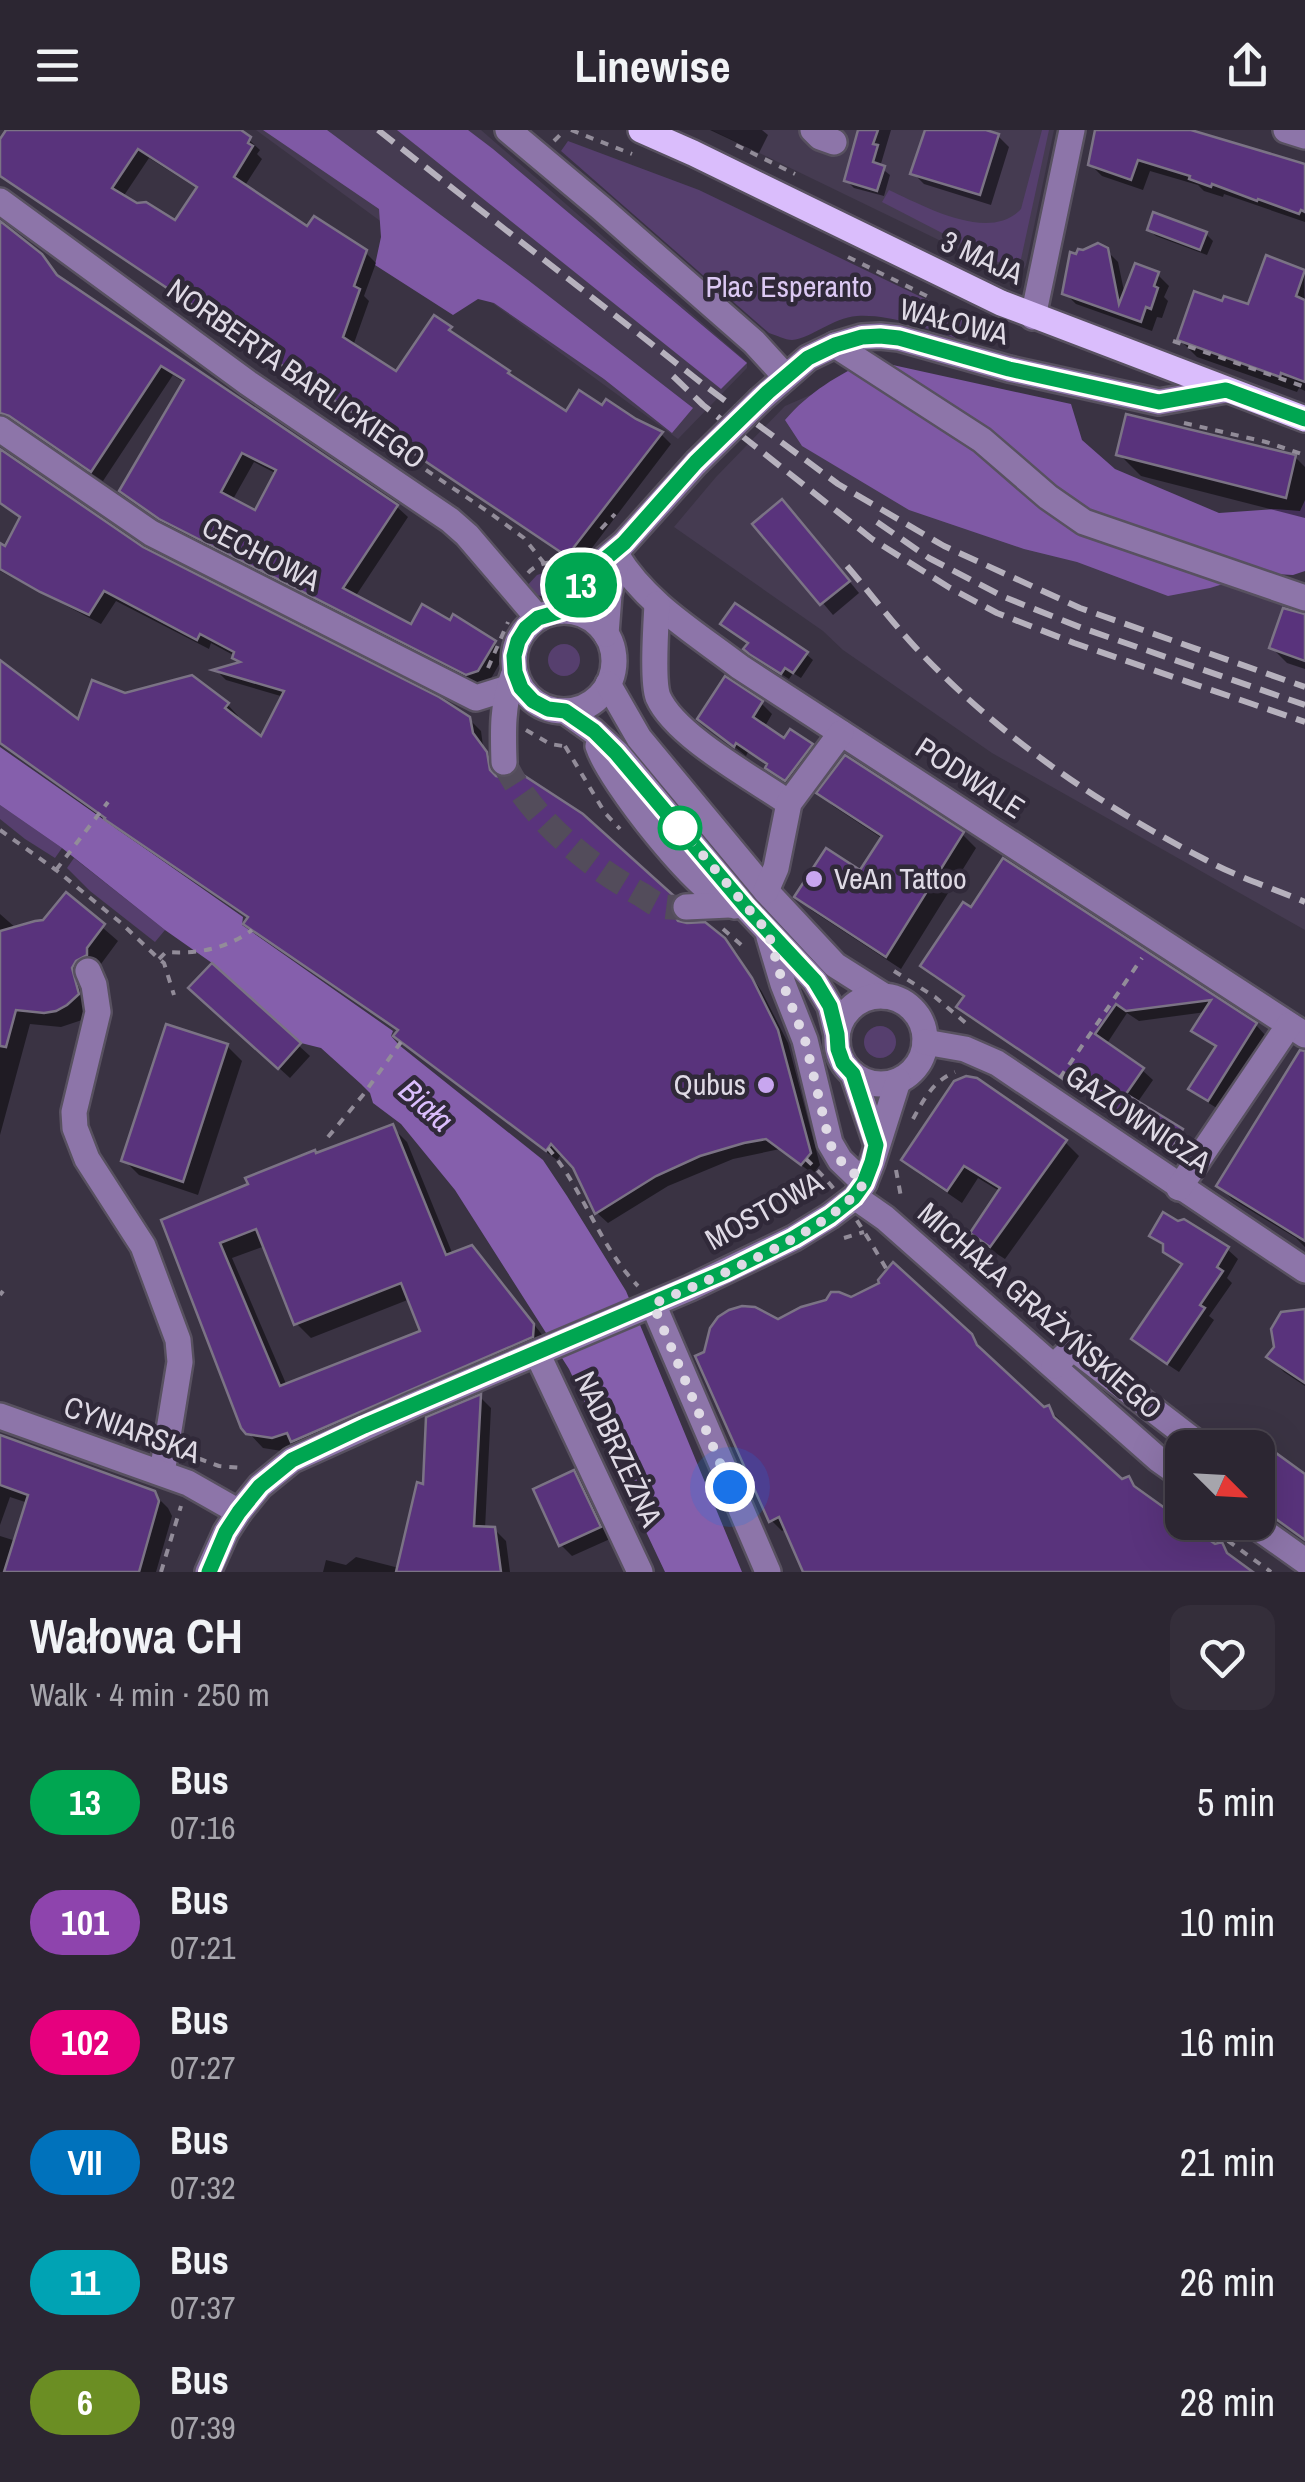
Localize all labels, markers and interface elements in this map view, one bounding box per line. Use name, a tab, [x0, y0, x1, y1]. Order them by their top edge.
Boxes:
text: Linewise	[575, 35, 730, 96]
icon: menu	[30, 38, 85, 93]
icon: share	[1220, 38, 1275, 93]
street label: 3 MAJA	[935, 221, 1030, 294]
park label: Plac Esperanto	[706, 266, 872, 306]
street label: NORBERTA BARLICKIEGO	[159, 269, 434, 478]
street label: WAŁOWA	[896, 288, 1013, 354]
street label: CECHOWA	[196, 506, 328, 600]
line badge: 13	[536, 552, 626, 618]
text: 13	[565, 562, 597, 609]
street label: PODWALE	[908, 727, 1033, 827]
unlabelled marker	[659, 807, 701, 849]
place label: VeAn Tattoo	[834, 858, 967, 898]
marker: VeAn Tattoo	[803, 868, 825, 890]
street label: GAZOWNICZA	[1058, 1055, 1219, 1182]
place label: Qubus	[674, 1064, 746, 1104]
water label: Biała	[390, 1069, 463, 1141]
marker: Qubus	[755, 1074, 777, 1096]
street label: MOSTOWA	[698, 1161, 830, 1259]
street label: MICHAŁA GRAŻYŃSKIEGO	[910, 1193, 1171, 1428]
street label: NADBRZEŻNA	[566, 1365, 673, 1533]
street label: CYNIARSKA	[59, 1386, 207, 1472]
north arrow	[1165, 1430, 1275, 1540]
map controls	[1165, 1430, 1275, 1540]
your location	[705, 1462, 755, 1512]
text: Wałowa CH	[30, 1603, 243, 1668]
button: heart	[1170, 1605, 1275, 1710]
text: Walk · 4 min · 250 m	[30, 1673, 270, 1716]
text: Bus	[170, 1755, 229, 1806]
text: 5 min	[1197, 1777, 1275, 1828]
text: 13	[69, 1779, 101, 1826]
text: 07:16	[170, 1806, 236, 1849]
text: Bus	[170, 1875, 229, 1926]
text: 10 min	[1180, 1897, 1275, 1948]
text: 101	[61, 1899, 109, 1946]
text: 07:21	[170, 1926, 236, 1969]
text: Bus	[170, 1995, 229, 2046]
text: 16 min	[1180, 2017, 1275, 2068]
text: 102	[61, 2019, 109, 2066]
text: 07:27	[170, 2046, 236, 2089]
text: Bus	[170, 2115, 229, 2166]
text: 21 min	[1180, 2137, 1275, 2188]
text: VII	[67, 2139, 103, 2186]
text: 07:32	[170, 2166, 236, 2209]
text: Bus	[170, 2235, 229, 2286]
text: 26 min	[1180, 2257, 1275, 2308]
text: 11	[70, 2259, 100, 2306]
text: 07:37	[170, 2286, 236, 2329]
text: Bus	[170, 2355, 229, 2406]
text: 28 min	[1180, 2377, 1275, 2428]
text: 6	[77, 2379, 93, 2426]
text: 07:39	[170, 2406, 236, 2449]

